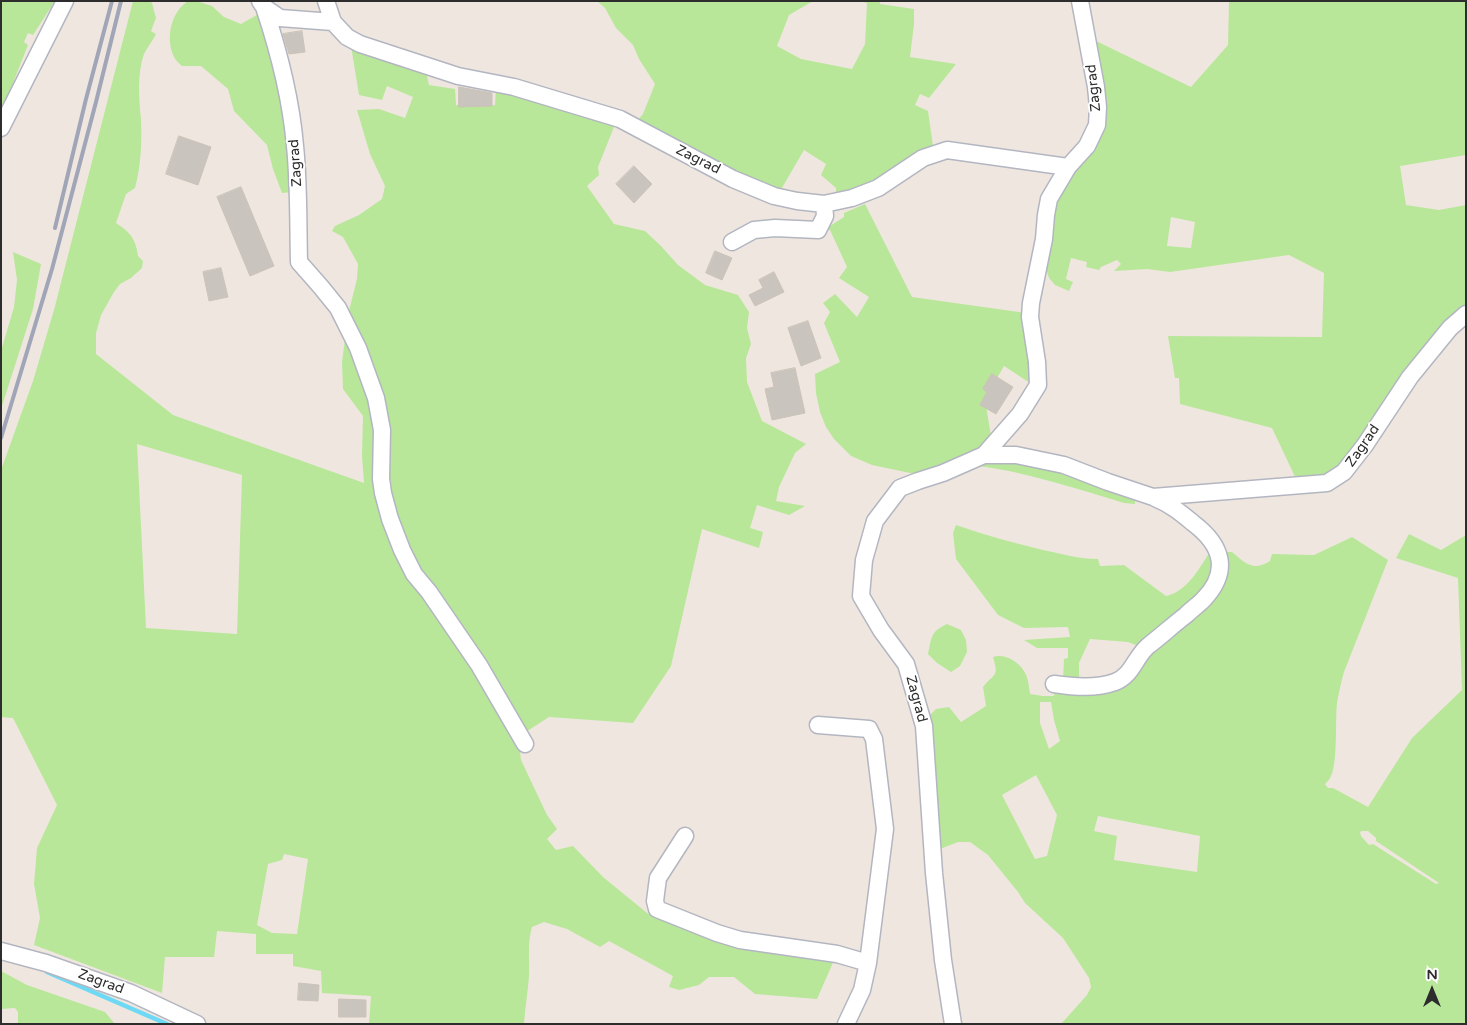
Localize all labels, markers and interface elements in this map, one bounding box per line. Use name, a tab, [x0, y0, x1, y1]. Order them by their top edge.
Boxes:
street label: Zagrad	[1083, 63, 1105, 113]
street label: Zagrad	[286, 139, 306, 187]
street label: Zagrad	[673, 142, 723, 178]
street label: Zagrad	[1342, 422, 1384, 470]
street label: Zagrad	[902, 674, 930, 724]
north arrow	[1407, 965, 1457, 1015]
street label: Zagrad	[76, 966, 126, 998]
text: N	[1426, 966, 1438, 983]

